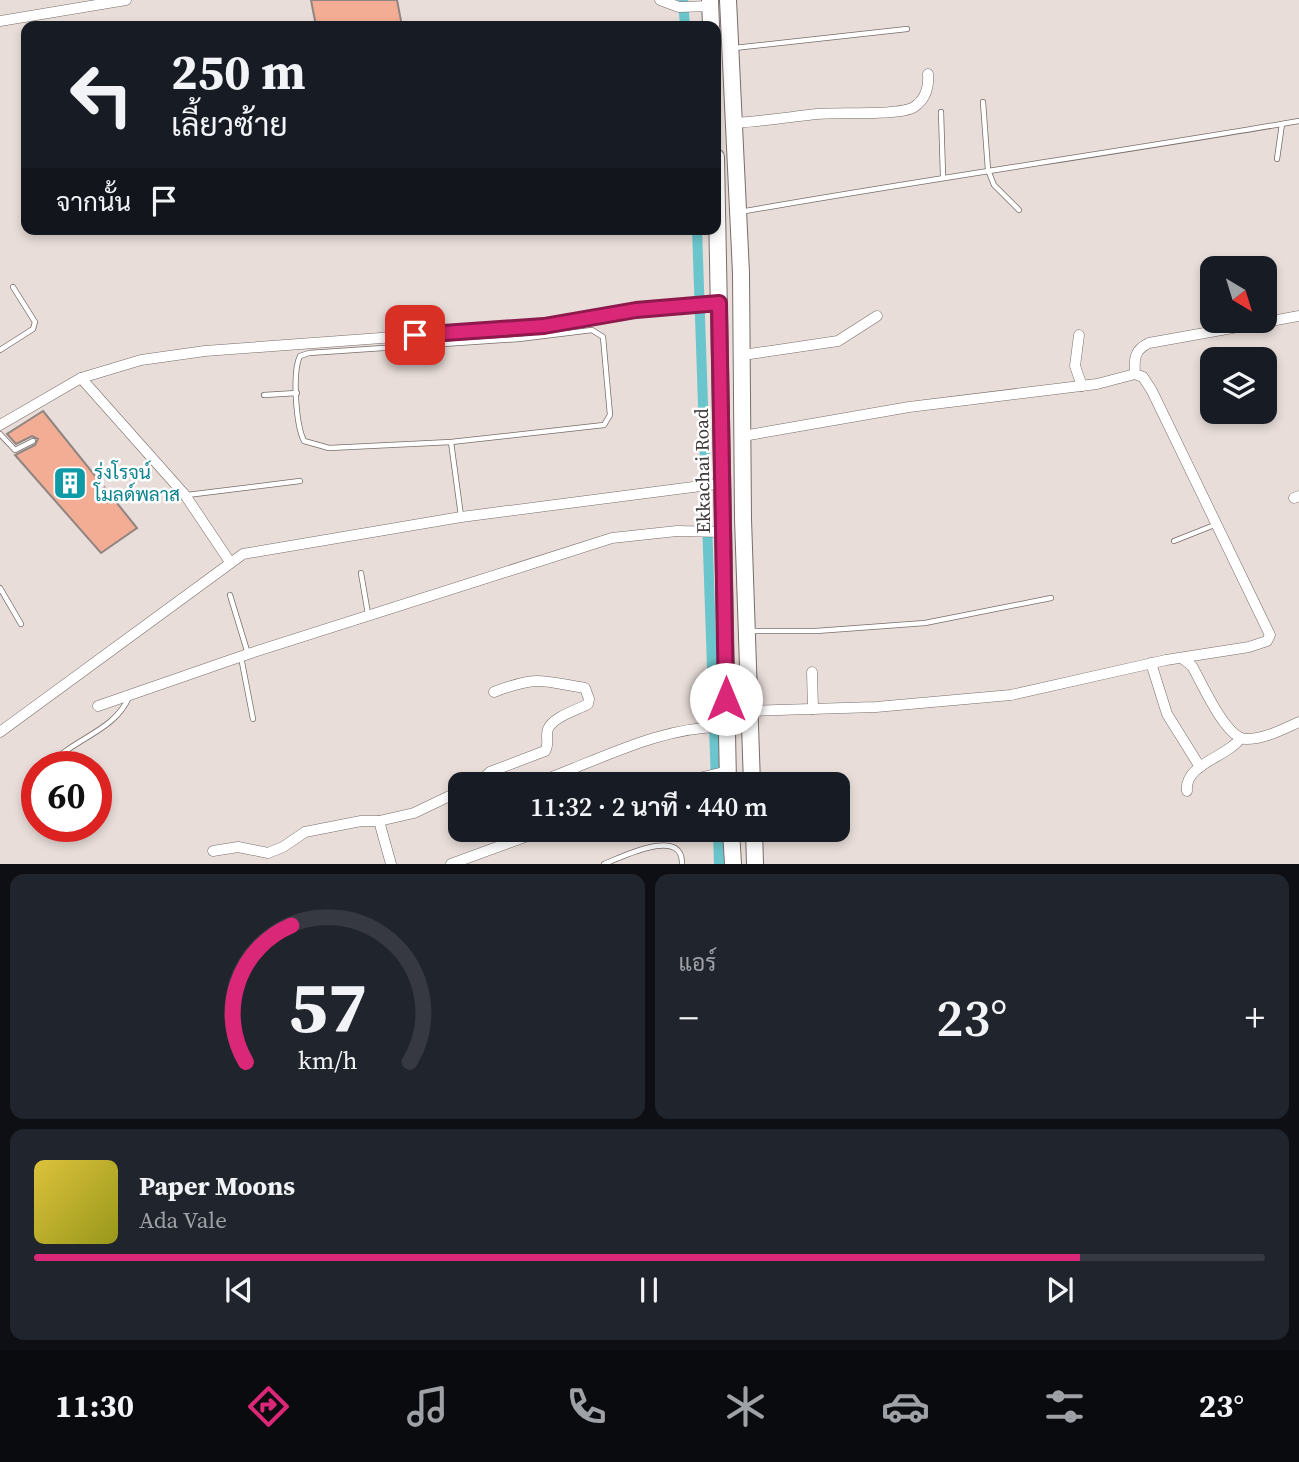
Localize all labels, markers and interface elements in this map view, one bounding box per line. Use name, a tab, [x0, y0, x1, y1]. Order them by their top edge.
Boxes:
text: 250 m	[171, 38, 306, 105]
icon: left	[56, 49, 147, 140]
text: เลี้ยวซ้าย	[171, 103, 288, 147]
icon: arrive	[145, 182, 183, 220]
text: จากนั้น	[56, 184, 131, 220]
north arrow	[1200, 256, 1278, 332]
map controls	[1200, 256, 1277, 424]
pin	[385, 305, 445, 365]
icon: arrive	[396, 316, 434, 354]
button: layers	[1200, 347, 1277, 424]
street label: Ekkachai Road	[688, 408, 716, 534]
place label: รุ่งโรจน์ โมลด์พลาส	[93, 459, 180, 507]
building icon: รุ่งโรจน์ โมลด์พลาส	[51, 464, 89, 502]
position arrow	[689, 662, 763, 736]
speed limit sign: 60	[21, 751, 112, 842]
text: 11:32 · 2 นาที · 440 m	[530, 789, 768, 825]
text: แอร์	[679, 947, 716, 979]
text: 57	[288, 958, 367, 1057]
text: 23°	[936, 982, 1007, 1053]
text: −	[679, 992, 699, 1044]
text: +	[1245, 992, 1265, 1044]
text: km/h	[297, 1043, 357, 1077]
text: Paper Moons	[139, 1168, 295, 1204]
text: Ada Vale	[139, 1204, 227, 1236]
icon: previous	[220, 1271, 258, 1309]
icon: pause	[630, 1271, 668, 1309]
icon: next	[1041, 1271, 1079, 1309]
icon: directions	[244, 1382, 293, 1431]
icon: music	[403, 1382, 452, 1431]
icon: phone	[562, 1382, 611, 1431]
icon: climate	[721, 1382, 770, 1431]
icon: car	[881, 1382, 930, 1431]
icon: filters	[1040, 1382, 1089, 1431]
text: 11:30	[55, 1384, 134, 1428]
text: 23°	[1199, 1384, 1244, 1428]

